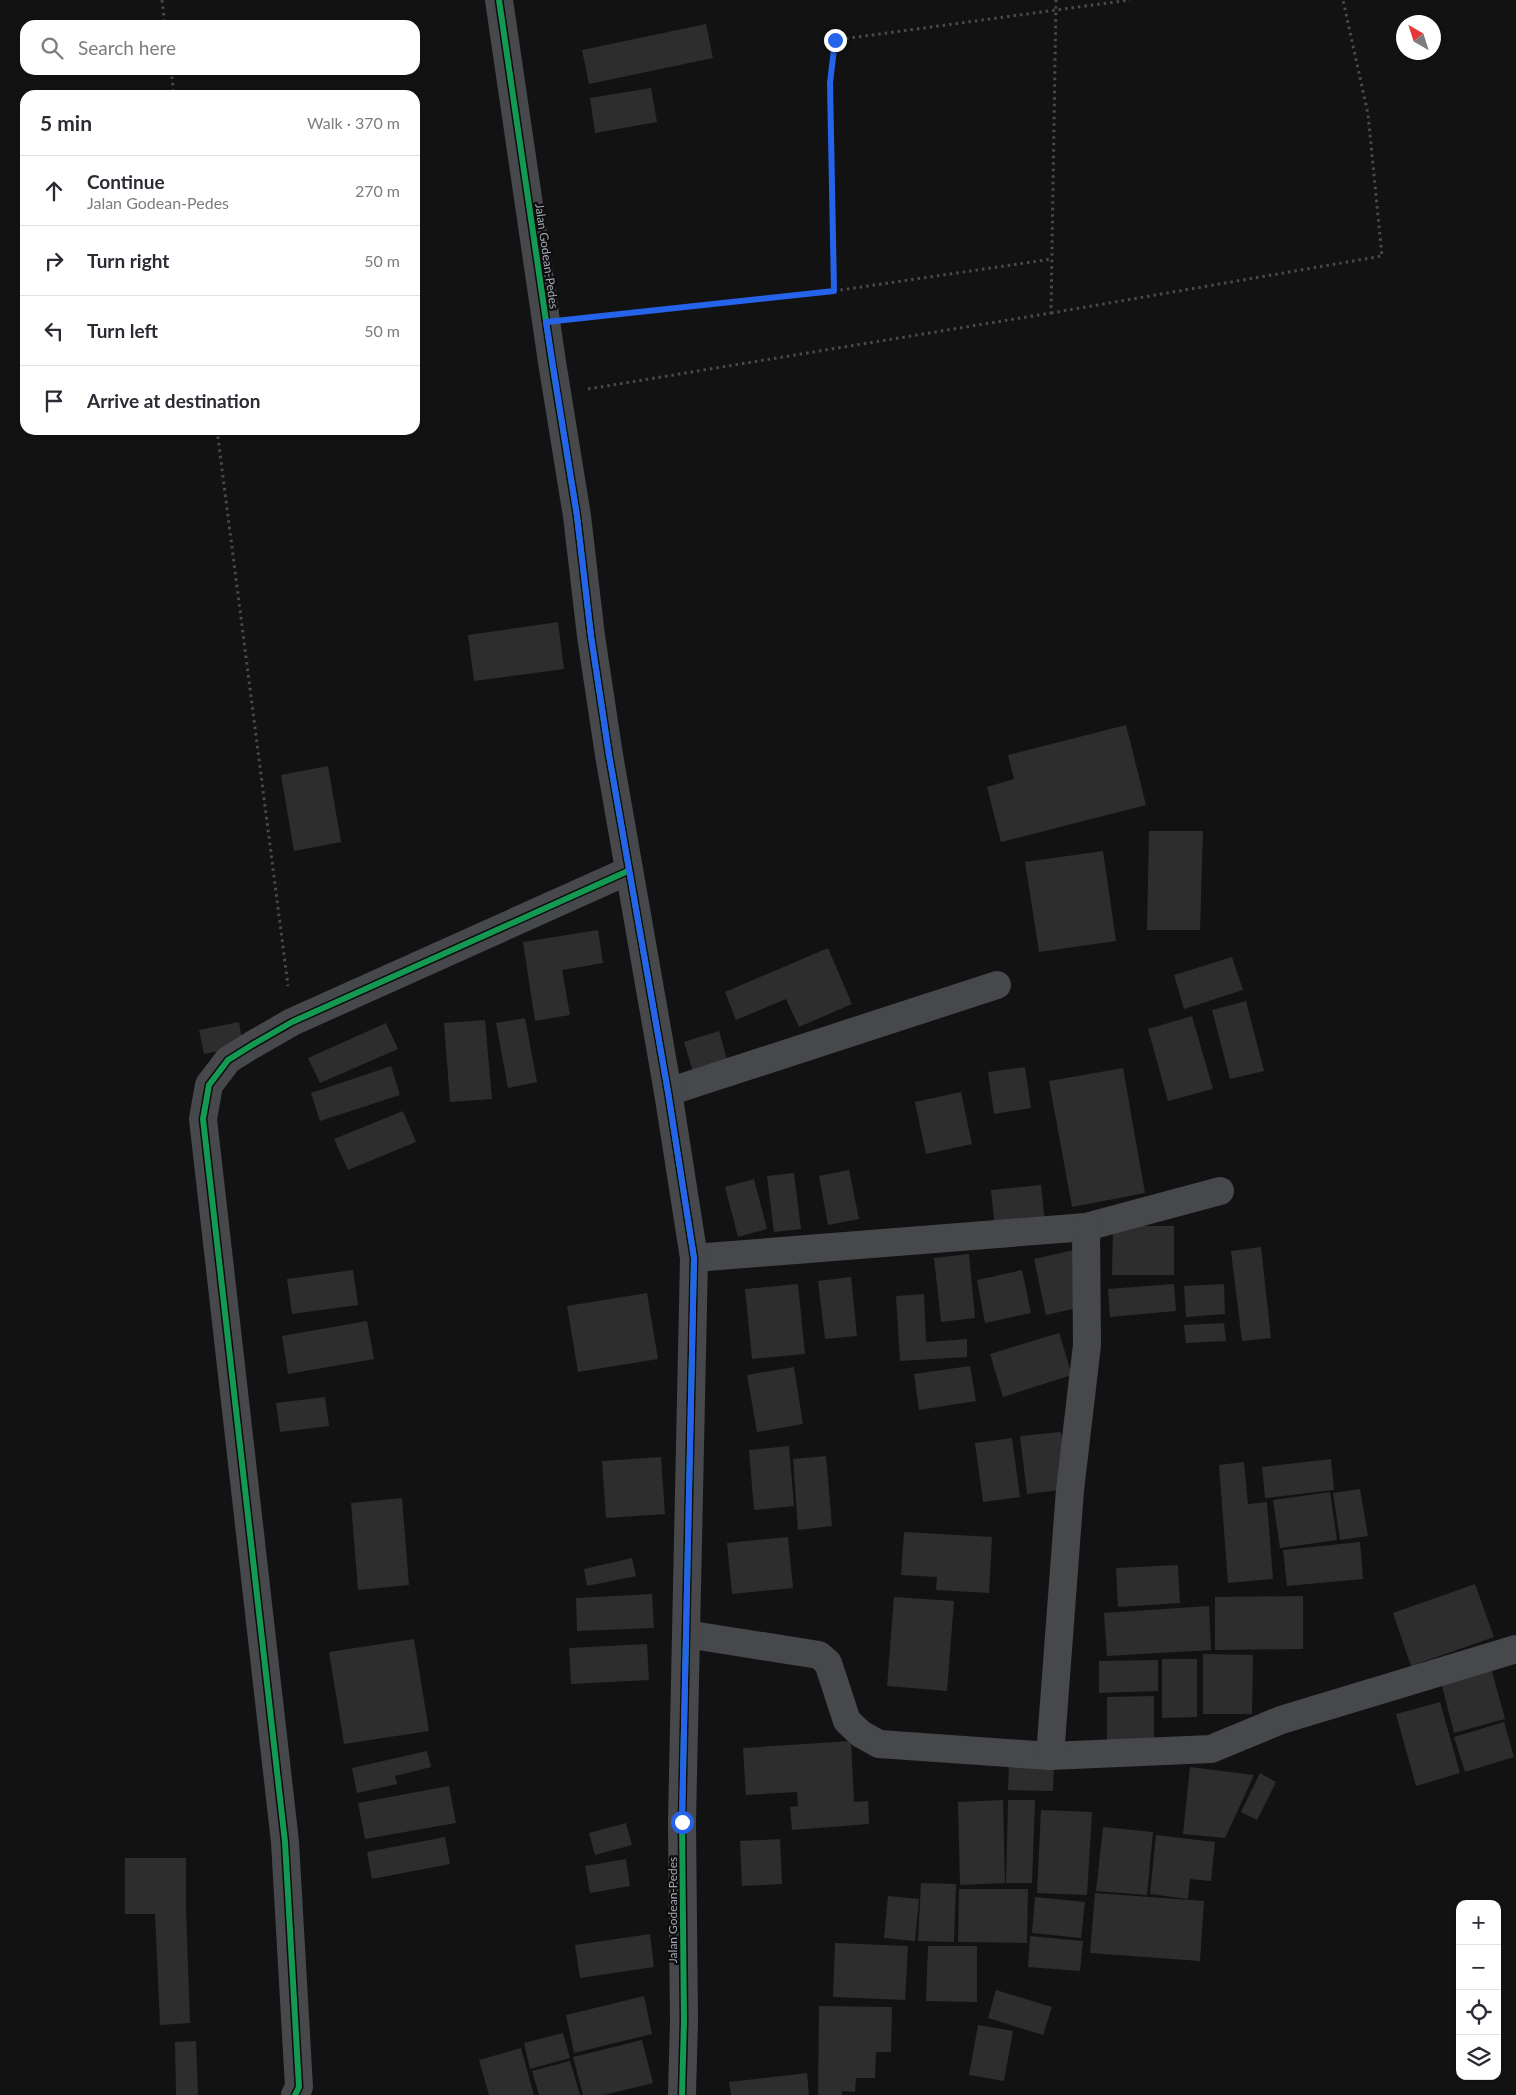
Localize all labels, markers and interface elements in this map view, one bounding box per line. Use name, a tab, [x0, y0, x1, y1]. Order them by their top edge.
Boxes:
north arrow	[1396, 15, 1441, 60]
search box	[20, 20, 420, 75]
route end	[824, 29, 847, 52]
icon: search	[38, 34, 66, 62]
text: Search here	[78, 36, 176, 59]
text: 5 min	[40, 110, 92, 135]
text: Walk · 370 m	[307, 113, 400, 132]
text: Continue	[87, 170, 165, 193]
icon: ahead	[40, 177, 68, 205]
text: 270 m	[355, 181, 400, 200]
text: Jalan Godean-Pedes	[87, 193, 229, 212]
street label: Jalan Godean-Pedes	[532, 202, 562, 310]
icon: right	[40, 247, 68, 275]
text: Turn right	[87, 249, 169, 272]
text: 50 m	[364, 251, 400, 270]
icon: left	[40, 317, 68, 345]
text: Turn left	[87, 319, 158, 342]
text: 50 m	[364, 321, 400, 340]
icon: arrive	[40, 387, 68, 415]
text: Arrive at destination	[87, 389, 260, 412]
route start	[671, 1811, 694, 1834]
street label: Jalan Godean-Pedes	[665, 1857, 680, 1963]
map controls	[1456, 1900, 1501, 2080]
button: +	[1456, 1900, 1501, 1945]
button: −	[1456, 1945, 1501, 1990]
button: locate	[1456, 1990, 1501, 2035]
button: layers	[1456, 2035, 1501, 2080]

